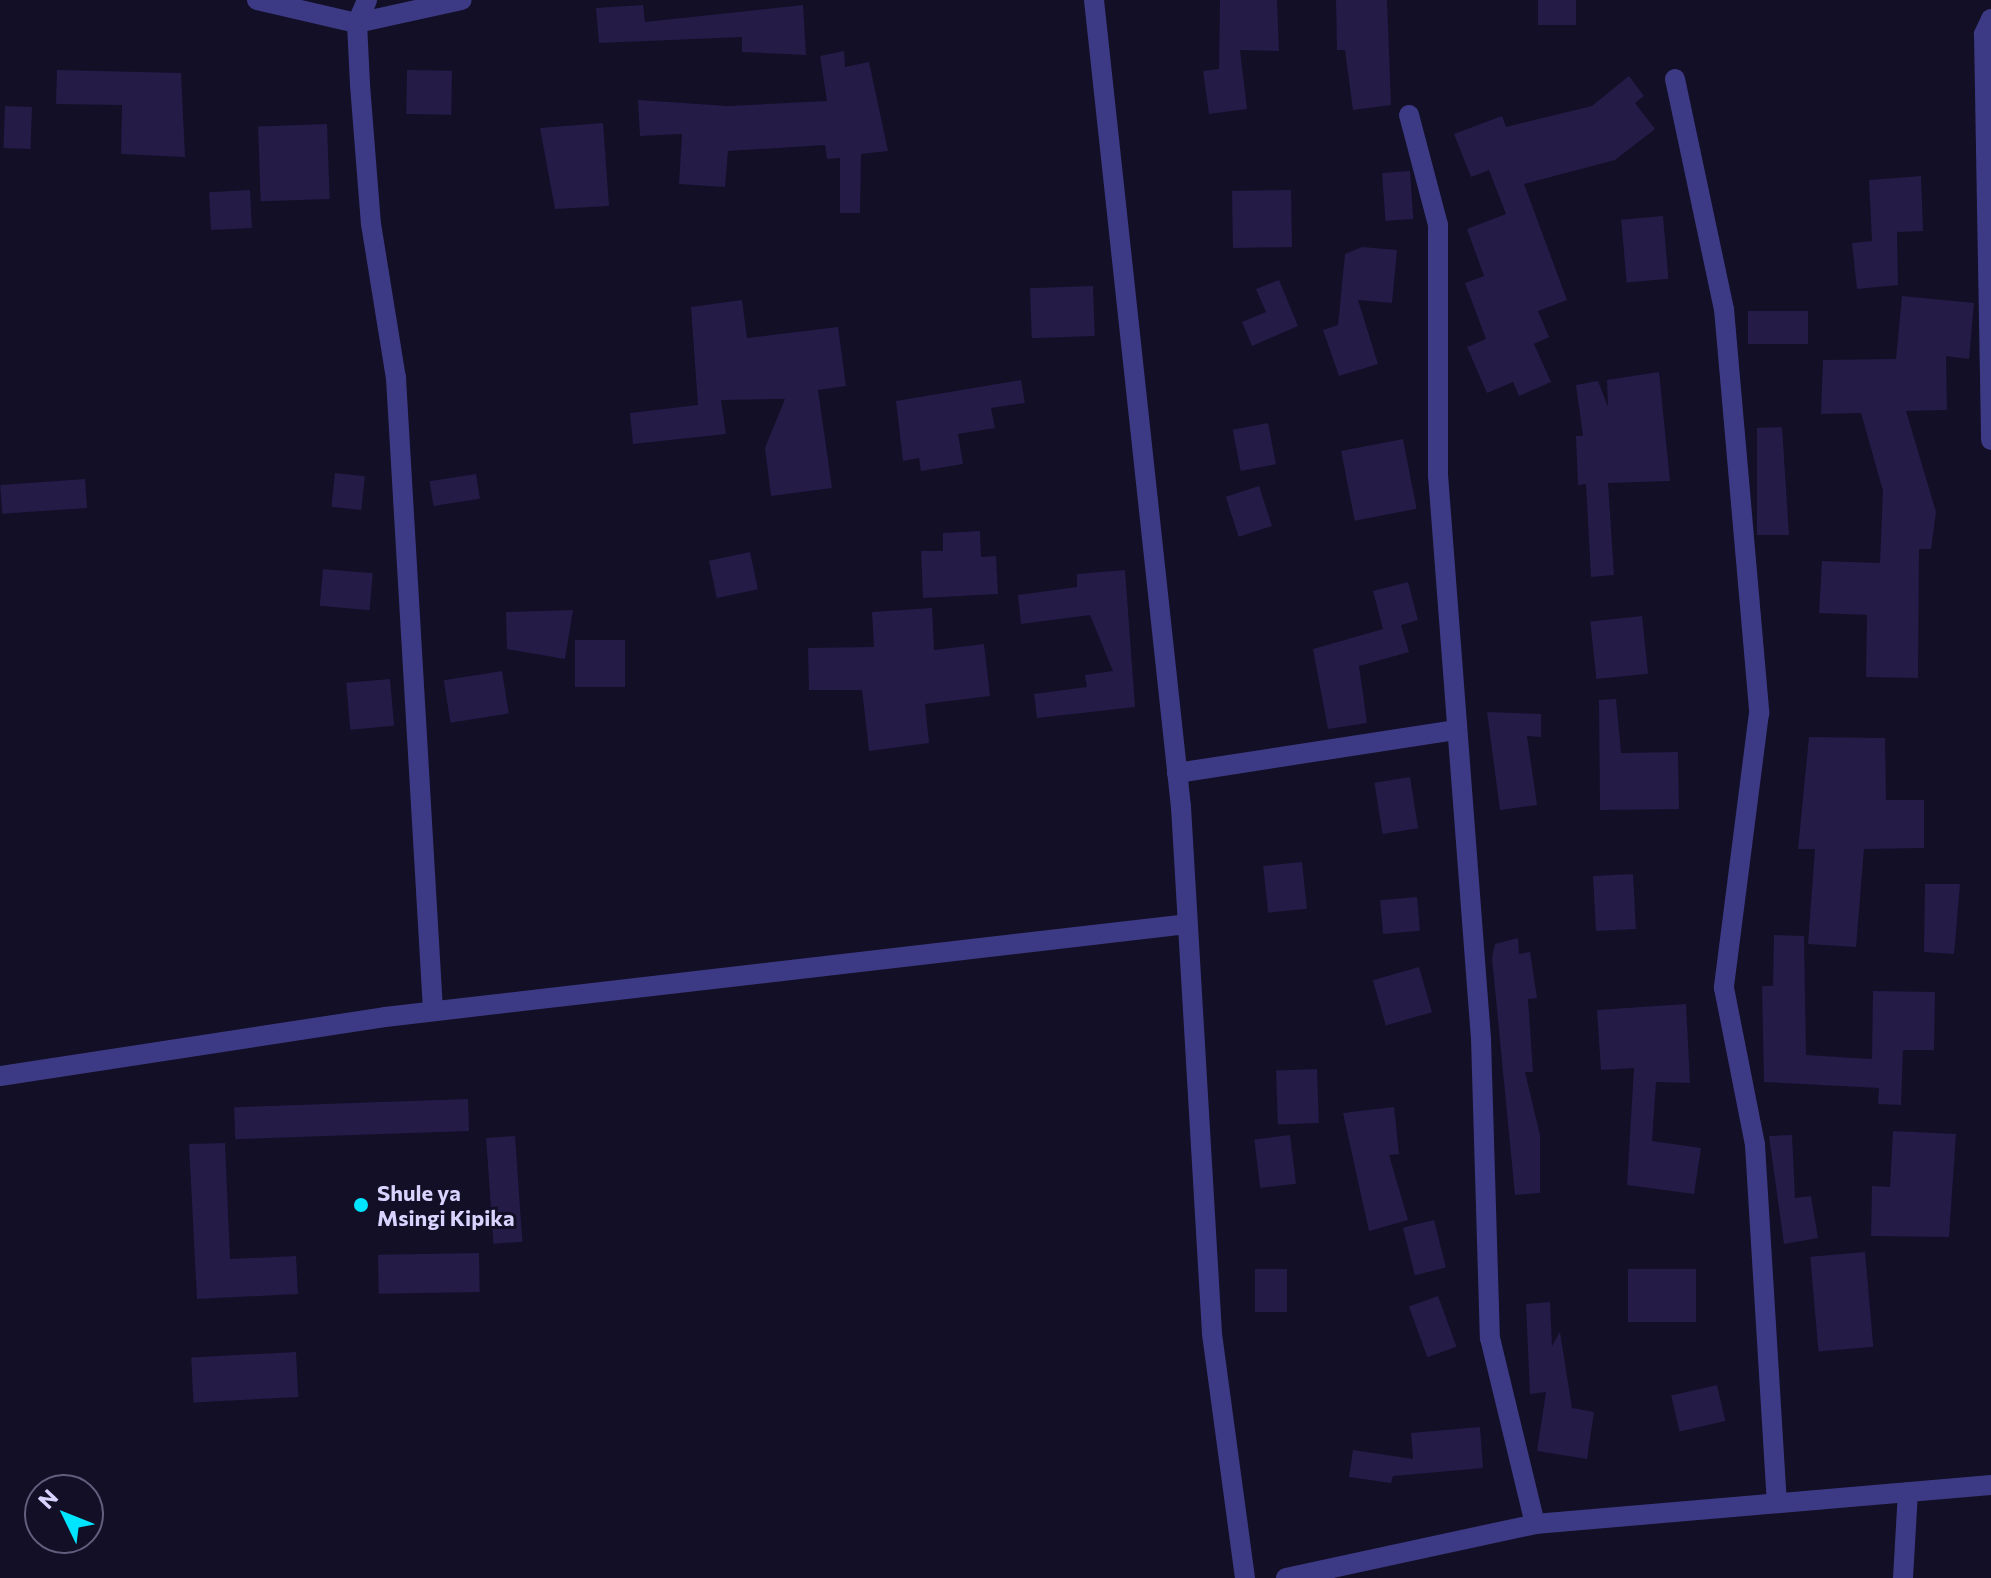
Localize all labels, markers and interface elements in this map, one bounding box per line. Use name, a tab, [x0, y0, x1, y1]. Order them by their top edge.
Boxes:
place label: Shule ya Msingi Kipika	[377, 1179, 515, 1230]
marker: Shule ya Msingi Kipika	[352, 1196, 370, 1214]
north arrow	[24, 1474, 104, 1554]
text: N	[32, 1483, 63, 1514]

